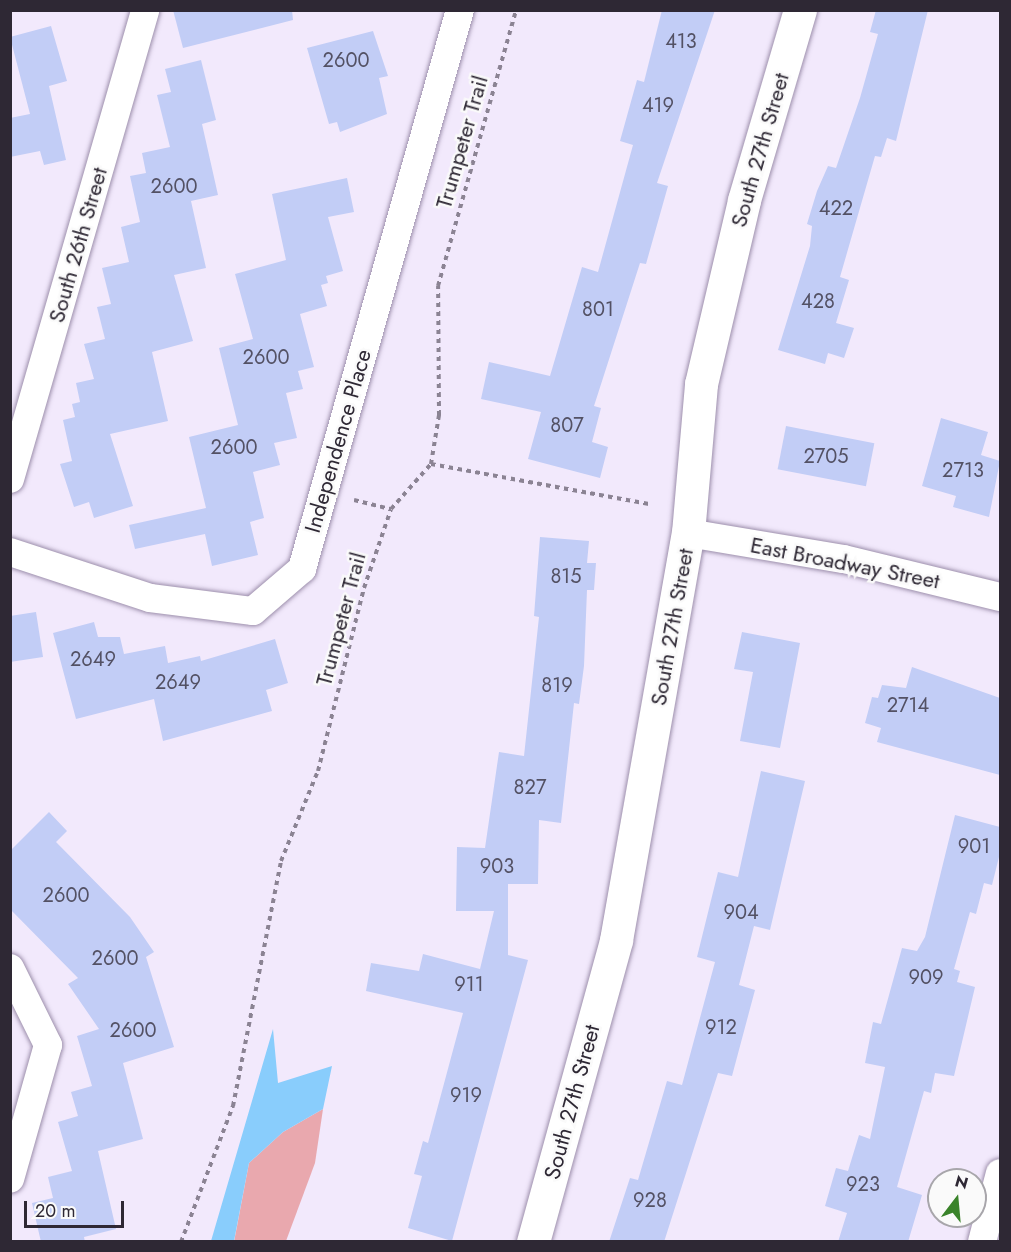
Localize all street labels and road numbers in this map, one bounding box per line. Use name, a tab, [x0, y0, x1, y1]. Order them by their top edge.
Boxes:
street label: South 27th Street	[725, 70, 795, 230]
street label: Trumpeter Trail	[430, 73, 494, 211]
street label: South 26th Street	[43, 164, 113, 326]
street label: Independence Place	[299, 346, 377, 536]
street label: East Broadway Street	[748, 532, 942, 594]
street label: South 27th Street	[645, 546, 699, 708]
street label: Trumpeter Trail	[311, 550, 371, 688]
street label: South 27th Street	[539, 1022, 605, 1182]

